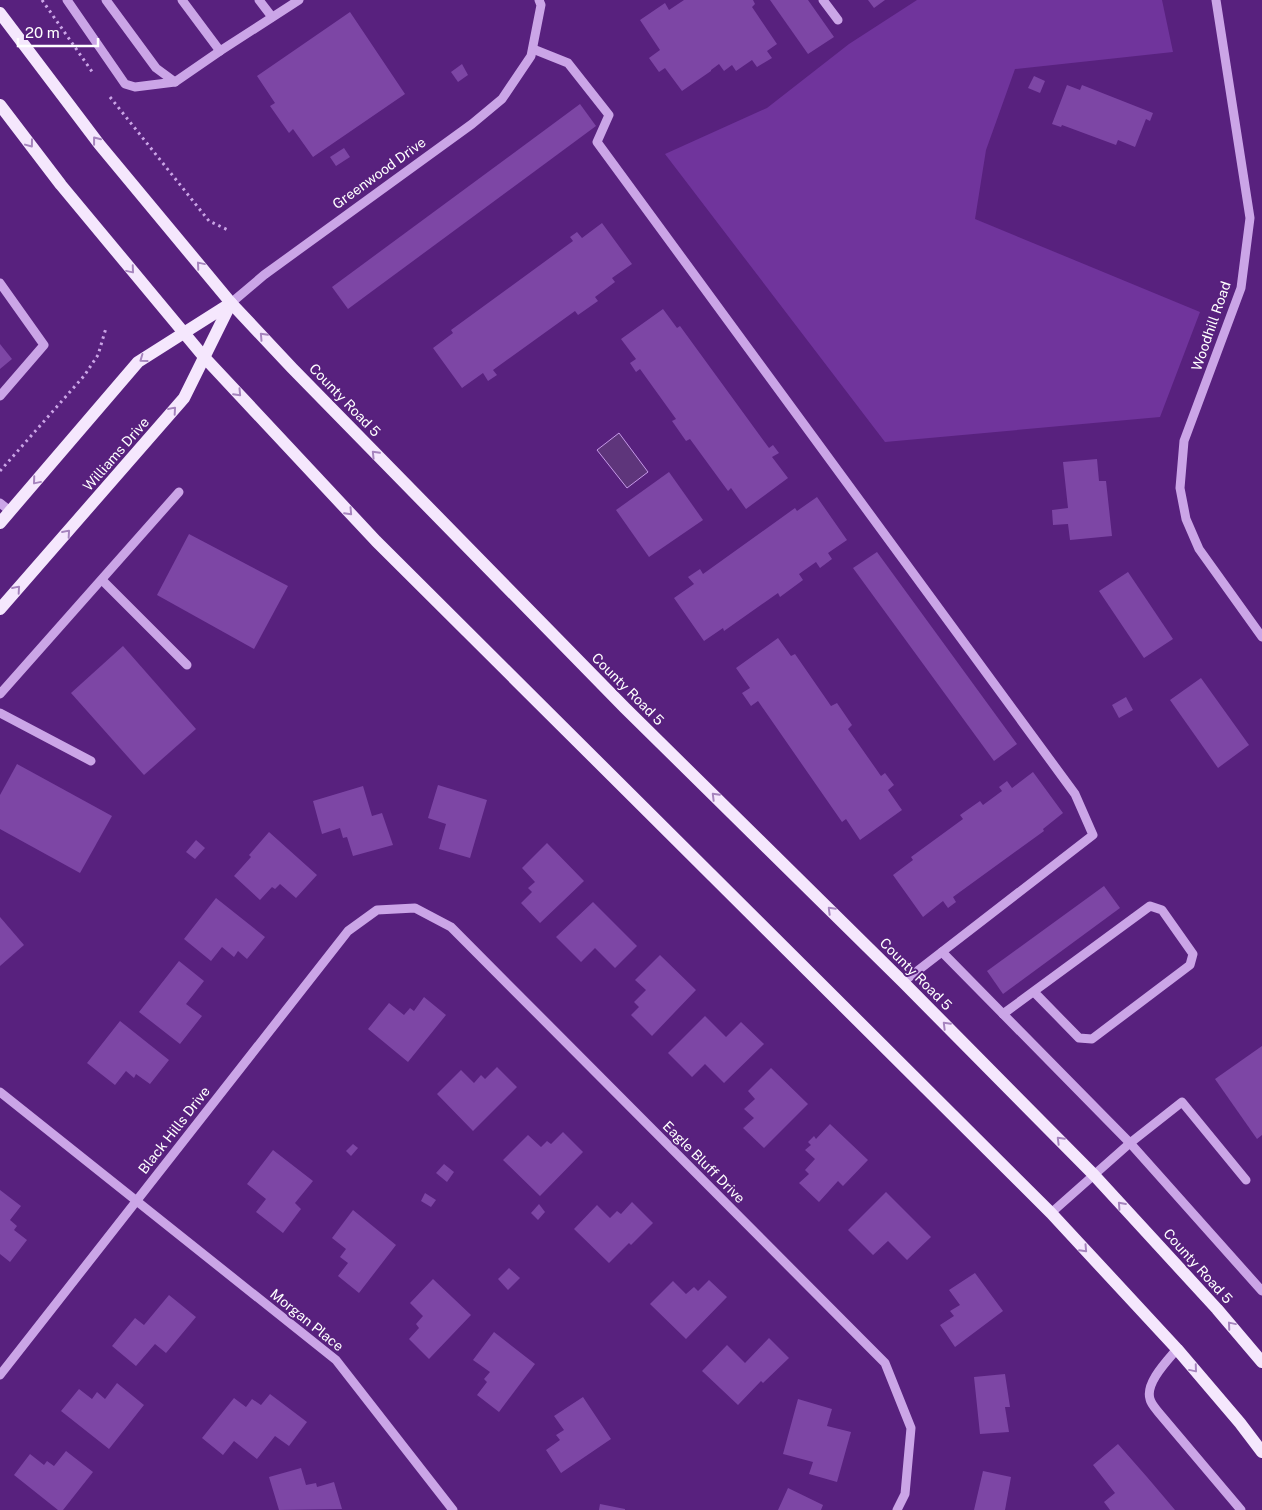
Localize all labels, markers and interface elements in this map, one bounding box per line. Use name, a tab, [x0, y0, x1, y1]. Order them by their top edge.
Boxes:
scale bar	[18, 15, 98, 47]
text: 20 m	[25, 24, 60, 41]
street label: Greenwood Drive	[329, 134, 429, 212]
one-way arrow	[94, 137, 102, 146]
one-way arrow	[24, 138, 32, 147]
one-way arrow	[198, 262, 206, 271]
one-way arrow	[126, 265, 135, 274]
street label: Woodhill Road	[1188, 279, 1234, 373]
one-way arrow	[260, 333, 269, 342]
one-way arrow	[139, 353, 149, 362]
street label: County Road 5	[306, 360, 384, 440]
one-way arrow	[232, 387, 241, 396]
one-way arrow	[168, 407, 176, 416]
street label: Williams Drive	[80, 414, 152, 494]
one-way arrow	[372, 450, 381, 459]
one-way arrow	[33, 476, 42, 485]
one-way arrow	[343, 506, 352, 515]
one-way arrow	[61, 529, 70, 538]
one-way arrow	[12, 586, 21, 595]
street label: County Road 5	[589, 650, 667, 728]
one-way arrow	[712, 793, 721, 802]
one-way arrow	[827, 907, 836, 916]
street label: County Road 5	[877, 935, 955, 1013]
one-way arrow	[942, 1022, 951, 1031]
street label: Black Hills Drive	[135, 1083, 213, 1177]
street label: Eagle Bluff Drive	[660, 1118, 748, 1206]
one-way arrow	[1057, 1137, 1066, 1146]
one-way arrow	[1118, 1201, 1127, 1210]
street label: County Road 5	[1160, 1225, 1236, 1307]
one-way arrow	[1078, 1243, 1087, 1252]
street label: Morgan Place	[267, 1286, 347, 1354]
one-way arrow	[1227, 1322, 1236, 1331]
one-way arrow	[1188, 1363, 1197, 1372]

